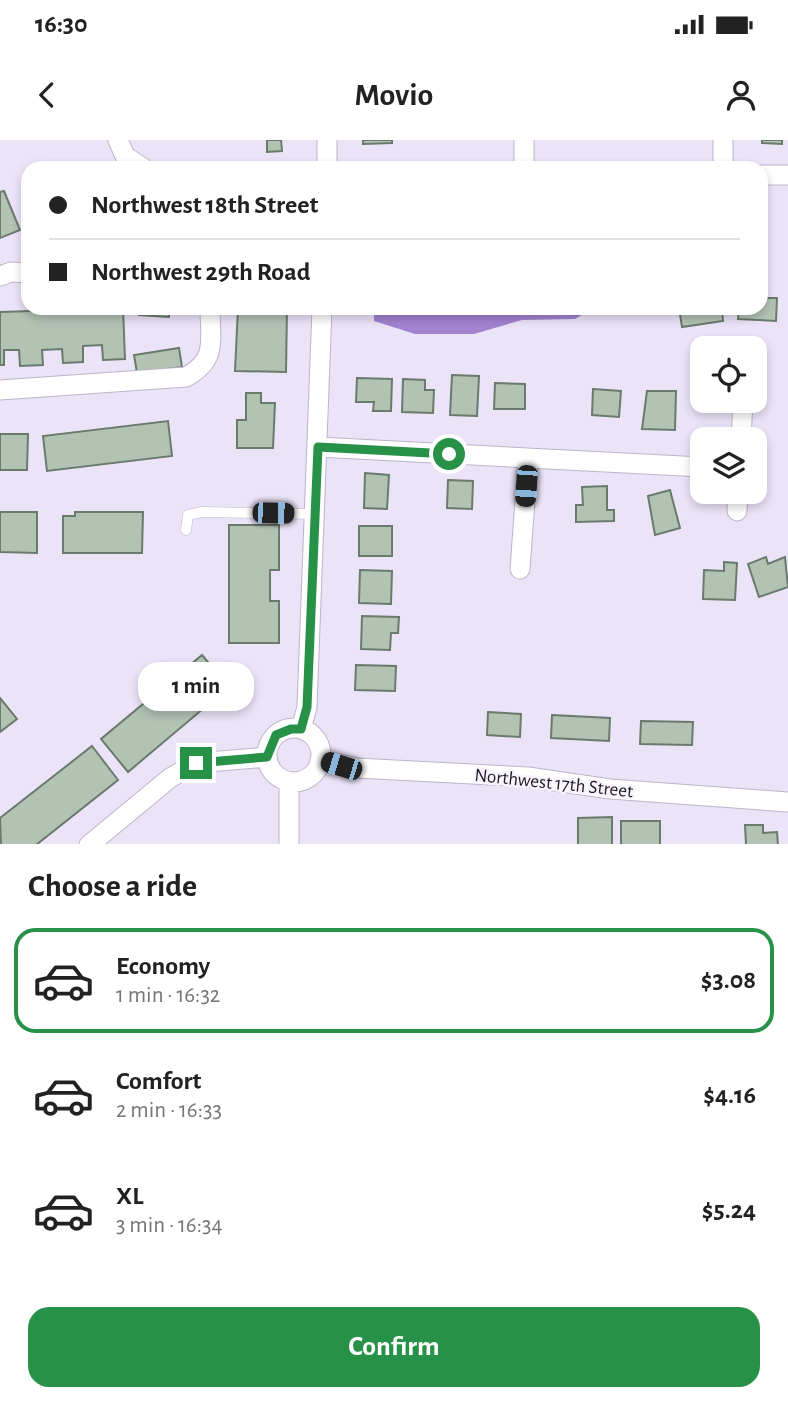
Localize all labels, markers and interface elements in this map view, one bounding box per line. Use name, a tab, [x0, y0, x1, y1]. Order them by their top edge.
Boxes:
text: 16:30	[35, 11, 88, 37]
icon: back	[28, 76, 66, 114]
icon: person	[722, 76, 760, 114]
text: Movio	[355, 79, 433, 111]
text: Northwest 18th Street	[91, 192, 318, 218]
text: Northwest 29th Road	[91, 259, 310, 285]
map controls	[690, 336, 767, 504]
button: locate	[690, 336, 767, 413]
button: layers	[690, 427, 767, 504]
route start	[433, 438, 465, 470]
car	[515, 464, 538, 508]
car	[252, 502, 295, 524]
callout: 1 min	[138, 662, 254, 710]
text: 1 min	[172, 675, 220, 698]
route end	[180, 747, 212, 779]
car	[318, 750, 365, 782]
street label: Northwest 17th Street	[474, 766, 634, 801]
text: Choose a ride	[28, 870, 197, 902]
icon: car	[32, 949, 95, 1012]
text: Economy	[116, 953, 210, 979]
text: $3.08	[701, 967, 756, 993]
text: 1 min · 16:32	[116, 984, 220, 1007]
icon: car	[32, 1064, 95, 1127]
text: Comfort	[116, 1068, 201, 1094]
text: $4.16	[703, 1082, 756, 1108]
text: 2 min · 16:33	[116, 1099, 222, 1122]
icon: car	[32, 1179, 95, 1242]
text: XL	[116, 1183, 143, 1209]
text: $5.24	[702, 1197, 756, 1223]
text: 3 min · 16:34	[116, 1214, 223, 1237]
button: Confirm	[28, 1307, 760, 1387]

